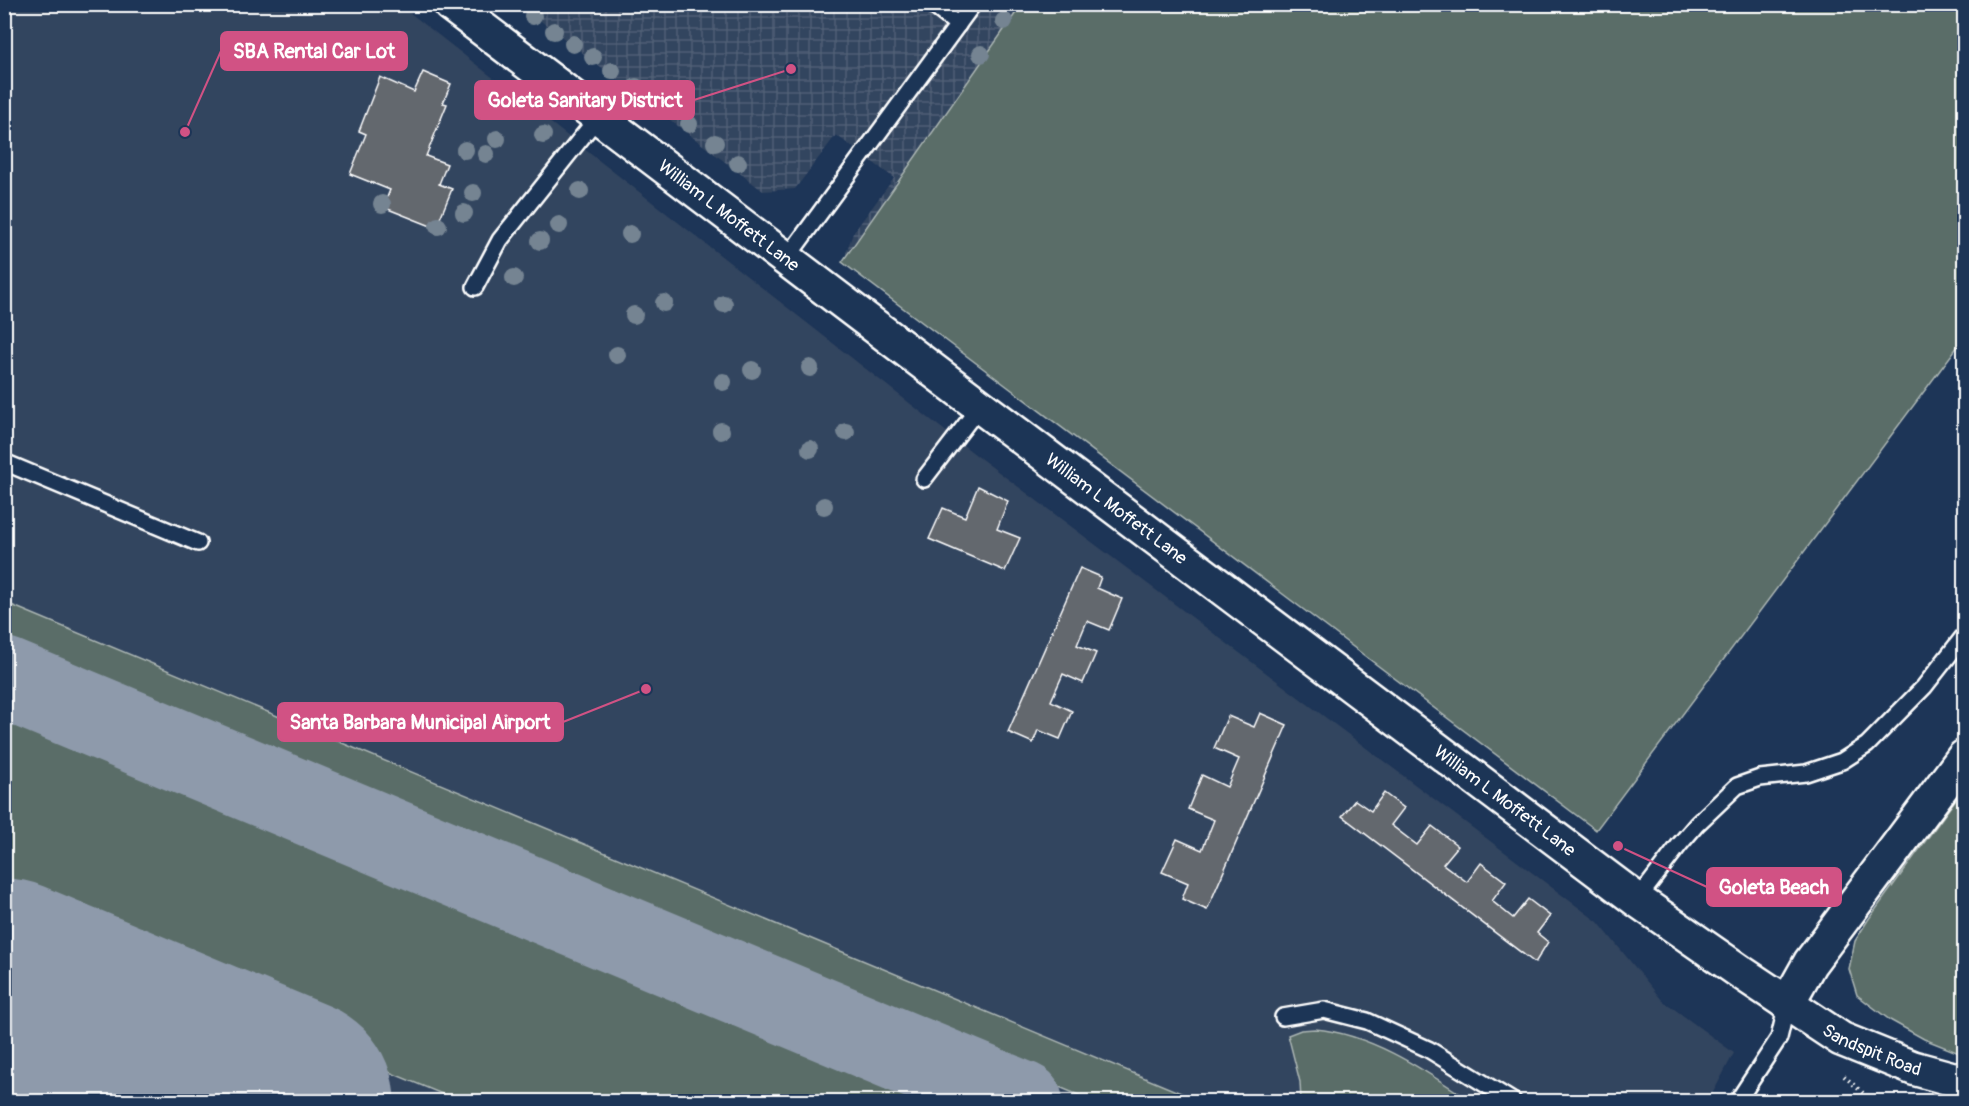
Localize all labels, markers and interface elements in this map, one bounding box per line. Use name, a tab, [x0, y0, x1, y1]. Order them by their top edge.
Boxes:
callout: SBA Rental Car Lot	[221, 32, 407, 70]
text: SBA Rental Car Lot	[233, 39, 396, 64]
callout: Goleta Sanitary District	[475, 81, 694, 119]
text: Goleta Sanitary District	[488, 88, 683, 113]
street label: William L Moffett Lane	[653, 155, 804, 277]
street label: William L Moffett Lane	[1041, 448, 1192, 570]
callout: Santa Barbara Municipal Airport	[278, 703, 563, 741]
text: Santa Barbara Municipal Airport	[290, 710, 551, 735]
street label: William L Moffett Lane	[1429, 740, 1580, 862]
callout: Goleta Beach	[1707, 868, 1841, 906]
text: Goleta Beach	[1719, 875, 1829, 900]
street label: Sandspit Road	[1818, 1019, 1924, 1082]

